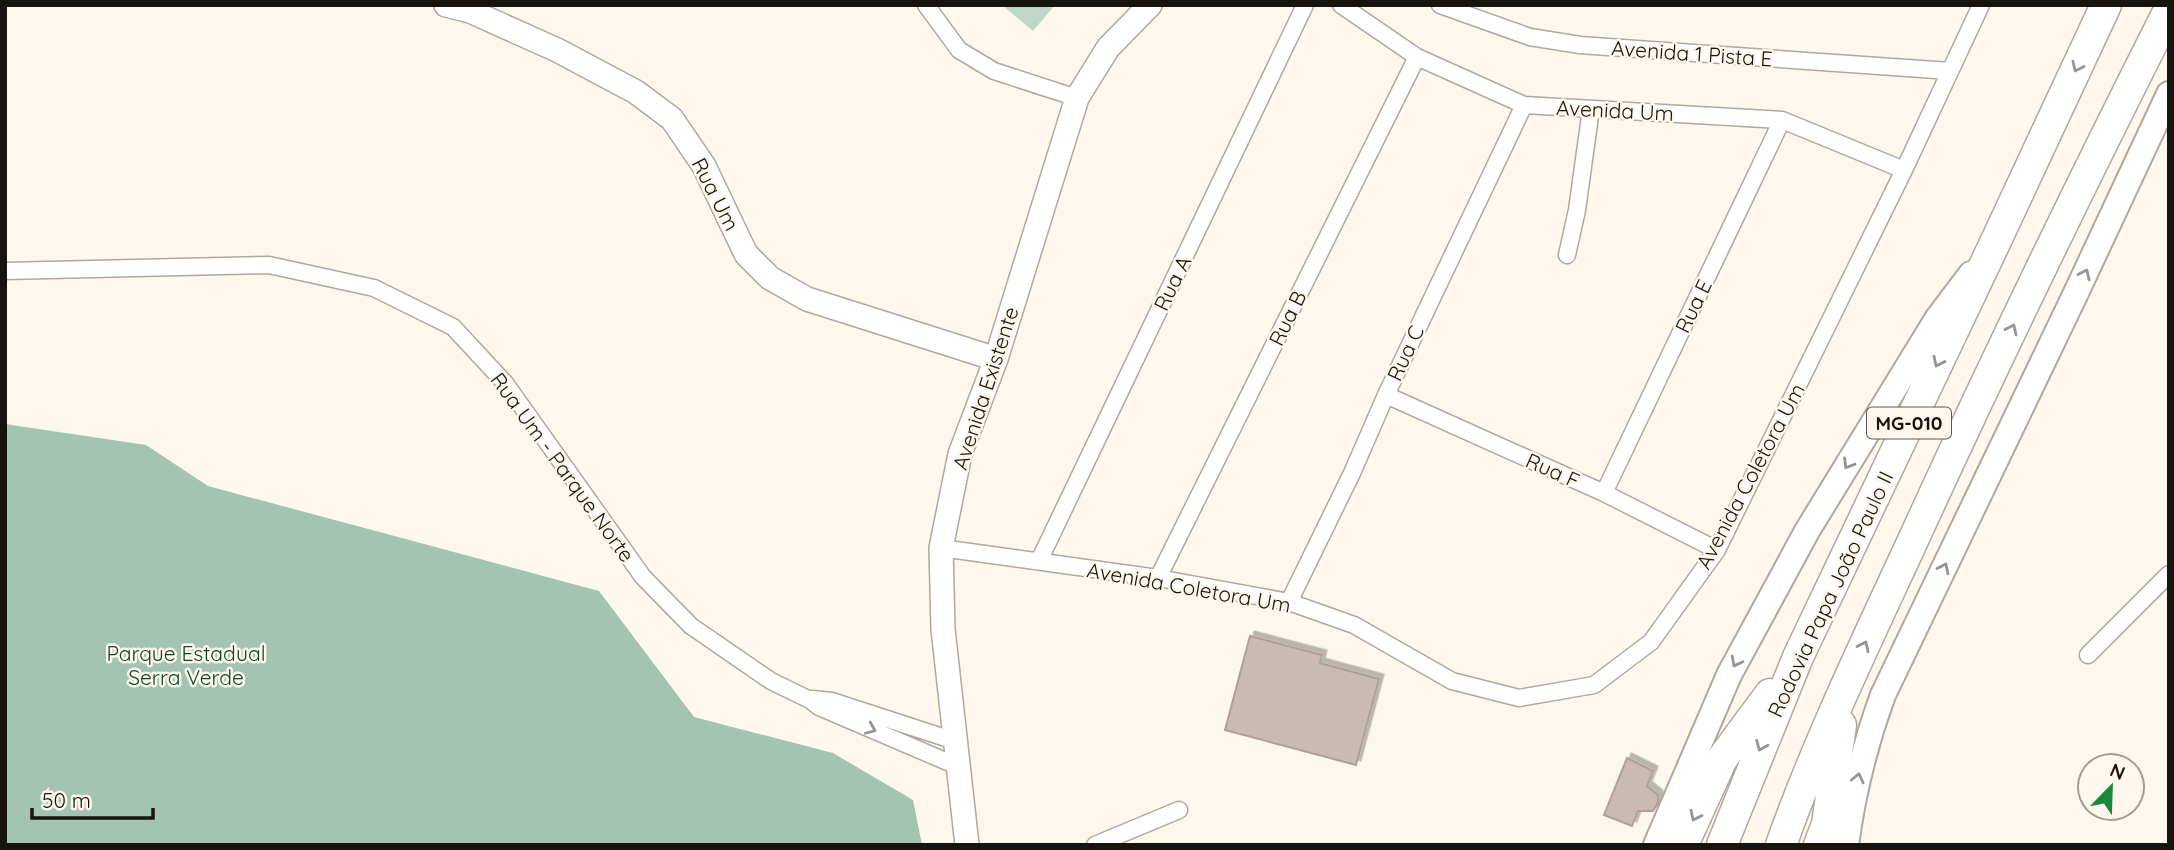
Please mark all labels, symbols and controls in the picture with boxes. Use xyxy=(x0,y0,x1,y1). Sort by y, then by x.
street label: Avenida 1 Pista E xyxy=(1611,34,1773,72)
one-way arrow xyxy=(2071,60,2085,72)
street label: Avenida Um xyxy=(1555,94,1675,126)
street label: Rua Um xyxy=(687,153,745,235)
street label: Rua A xyxy=(1148,251,1196,315)
one-way arrow xyxy=(2077,269,2091,282)
street label: Rua E xyxy=(1669,275,1717,337)
street label: Rua B xyxy=(1263,286,1311,350)
street label: Avenida Existente xyxy=(946,303,1024,473)
street label: Rua C xyxy=(1381,321,1429,385)
one-way arrow xyxy=(2004,324,2018,336)
one-way arrow xyxy=(1933,355,1947,367)
street label: Rua Um - Parque Norte xyxy=(485,367,641,567)
street label: Avenida Coletora Um xyxy=(1690,379,1810,573)
road number: MG-010 xyxy=(1867,408,1951,438)
street label: Rua F xyxy=(1522,447,1584,493)
one-way arrow xyxy=(1843,457,1856,470)
street label: Rodovia Papa João Paulo II xyxy=(1761,467,1899,721)
street label: Avenida Coletora Um xyxy=(1085,556,1293,618)
one-way arrow xyxy=(1936,563,1950,575)
park label: Parque Estadual Serra Verde xyxy=(106,640,266,690)
one-way arrow xyxy=(1856,641,1870,653)
one-way arrow xyxy=(1731,655,1744,668)
one-way arrow xyxy=(864,721,876,735)
one-way arrow xyxy=(1755,739,1769,751)
north arrow xyxy=(2076,752,2146,822)
text: N xyxy=(2107,758,2129,785)
one-way arrow xyxy=(1849,772,1864,784)
scale bar xyxy=(32,776,152,820)
text: 50 m xyxy=(42,787,91,813)
one-way arrow xyxy=(1689,809,1703,822)

